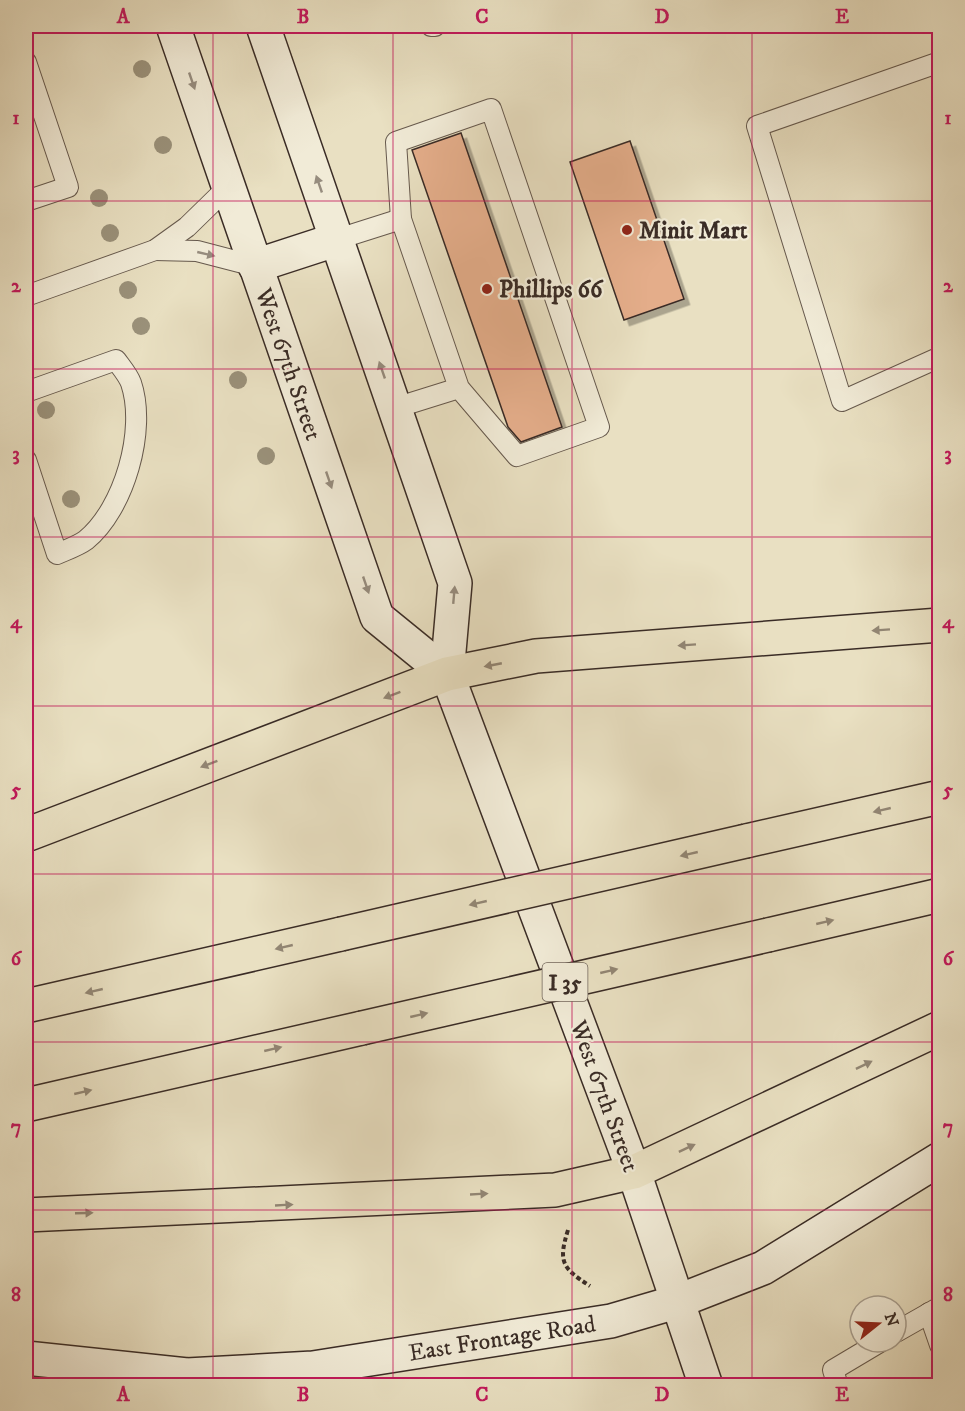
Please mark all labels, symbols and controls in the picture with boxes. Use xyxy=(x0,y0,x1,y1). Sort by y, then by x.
text: A xyxy=(116,5,131,30)
text: B xyxy=(297,5,309,30)
text: C xyxy=(475,5,489,30)
text: D xyxy=(655,5,670,30)
text: E xyxy=(835,5,849,30)
one-way arrow xyxy=(188,72,198,90)
text: 1 xyxy=(12,106,20,131)
text: 1 xyxy=(944,106,952,131)
one-way arrow xyxy=(313,175,323,193)
place label: Minit Mart xyxy=(639,216,748,246)
marker: Minit Mart xyxy=(620,223,634,237)
one-way arrow xyxy=(197,249,215,259)
text: 2 xyxy=(11,274,22,299)
text: 2 xyxy=(943,274,954,299)
place label: Phillips 66 xyxy=(499,275,604,305)
marker: Phillips 66 xyxy=(480,282,494,296)
street label: West 67th Street xyxy=(248,283,328,445)
one-way arrow xyxy=(377,361,387,379)
text: 3 xyxy=(12,442,20,467)
text: 3 xyxy=(944,442,952,467)
one-way arrow xyxy=(325,471,335,489)
one-way arrow xyxy=(362,576,372,594)
one-way arrow xyxy=(449,586,459,605)
text: 4 xyxy=(10,610,23,635)
text: 4 xyxy=(942,610,955,635)
one-way arrow xyxy=(872,625,891,634)
one-way arrow xyxy=(677,640,696,649)
one-way arrow xyxy=(483,661,502,670)
one-way arrow xyxy=(383,690,401,700)
one-way arrow xyxy=(200,759,218,769)
text: 5 xyxy=(10,778,21,803)
text: 5 xyxy=(942,778,953,803)
one-way arrow xyxy=(873,806,892,815)
one-way arrow xyxy=(680,850,698,860)
one-way arrow xyxy=(469,898,488,908)
one-way arrow xyxy=(815,916,834,926)
one-way arrow xyxy=(274,943,293,952)
text: 6 xyxy=(11,947,23,972)
text: 6 xyxy=(943,947,955,972)
road number: I 35 xyxy=(542,963,588,1001)
one-way arrow xyxy=(599,966,618,976)
one-way arrow xyxy=(85,986,103,996)
one-way arrow xyxy=(409,1010,428,1019)
street label: West 67th Street xyxy=(562,1016,645,1176)
one-way arrow xyxy=(263,1043,282,1053)
one-way arrow xyxy=(855,1060,872,1069)
one-way arrow xyxy=(73,1087,92,1097)
text: 7 xyxy=(11,1115,21,1140)
text: 7 xyxy=(943,1115,953,1140)
one-way arrow xyxy=(679,1143,696,1152)
one-way arrow xyxy=(469,1190,488,1199)
one-way arrow xyxy=(274,1200,293,1209)
one-way arrow xyxy=(74,1208,93,1218)
text: 8 xyxy=(11,1283,21,1308)
text: 8 xyxy=(943,1283,953,1308)
north arrow xyxy=(848,1294,908,1354)
street label: East Frontage Road xyxy=(407,1309,598,1369)
text: N xyxy=(880,1310,903,1329)
text: A xyxy=(116,1383,131,1408)
text: B xyxy=(297,1383,309,1408)
text: C xyxy=(475,1383,489,1408)
text: D xyxy=(655,1383,670,1408)
text: E xyxy=(835,1383,849,1408)

